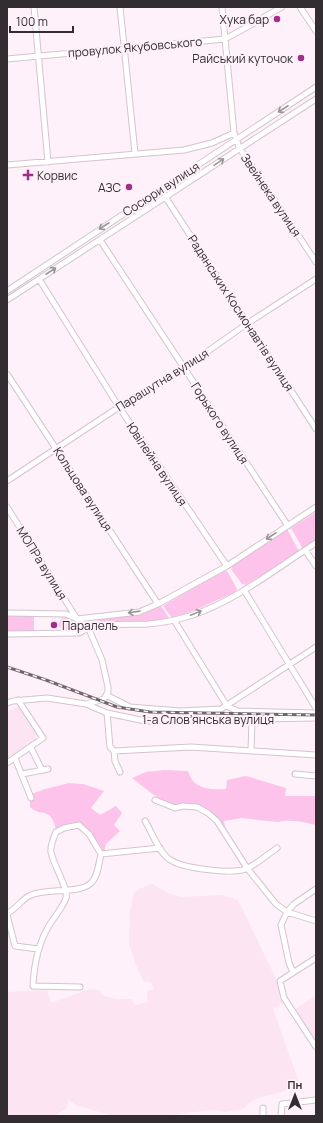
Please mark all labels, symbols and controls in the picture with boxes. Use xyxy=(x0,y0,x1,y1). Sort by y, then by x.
scale bar xyxy=(10,8,73,34)
place label: Хука бар xyxy=(220,11,269,28)
text: 100 m xyxy=(16,13,48,30)
marker: Хука бар xyxy=(272,14,282,24)
street label: провулок Якубовського xyxy=(67,33,203,61)
place label: Райський куточок xyxy=(192,50,294,67)
marker: Райський куточок xyxy=(296,53,306,63)
one-way arrow xyxy=(278,105,289,113)
street label: Звейнека вулиця xyxy=(237,150,305,240)
street label: Сосюри вулиця xyxy=(119,158,203,220)
one-way arrow xyxy=(213,158,224,166)
place label: Корвис xyxy=(37,167,78,184)
marker: Корвис xyxy=(22,169,34,181)
place label: АЗС xyxy=(98,179,121,196)
marker: АЗС xyxy=(124,182,134,192)
one-way arrow xyxy=(99,222,110,230)
street label: Радянських Космонавтів вулиця xyxy=(184,231,298,395)
one-way arrow xyxy=(45,267,57,275)
street label: Парашутна вулиця xyxy=(112,345,212,415)
street label: Горького вулиця xyxy=(187,379,253,467)
street label: Ювілейна вулиця xyxy=(123,419,191,509)
street label: Кольцова вулиця xyxy=(49,444,117,534)
street label: МОПРа вулиця xyxy=(13,523,71,603)
one-way arrow xyxy=(266,532,277,540)
one-way arrow xyxy=(128,608,141,616)
one-way arrow xyxy=(189,609,201,617)
place label: Паралель xyxy=(62,617,118,634)
marker: Паралель xyxy=(49,620,59,630)
street label: 1-а Слов’янська вулиця xyxy=(142,711,274,728)
north arrow xyxy=(275,1075,315,1115)
text: Пн xyxy=(288,1077,303,1092)

